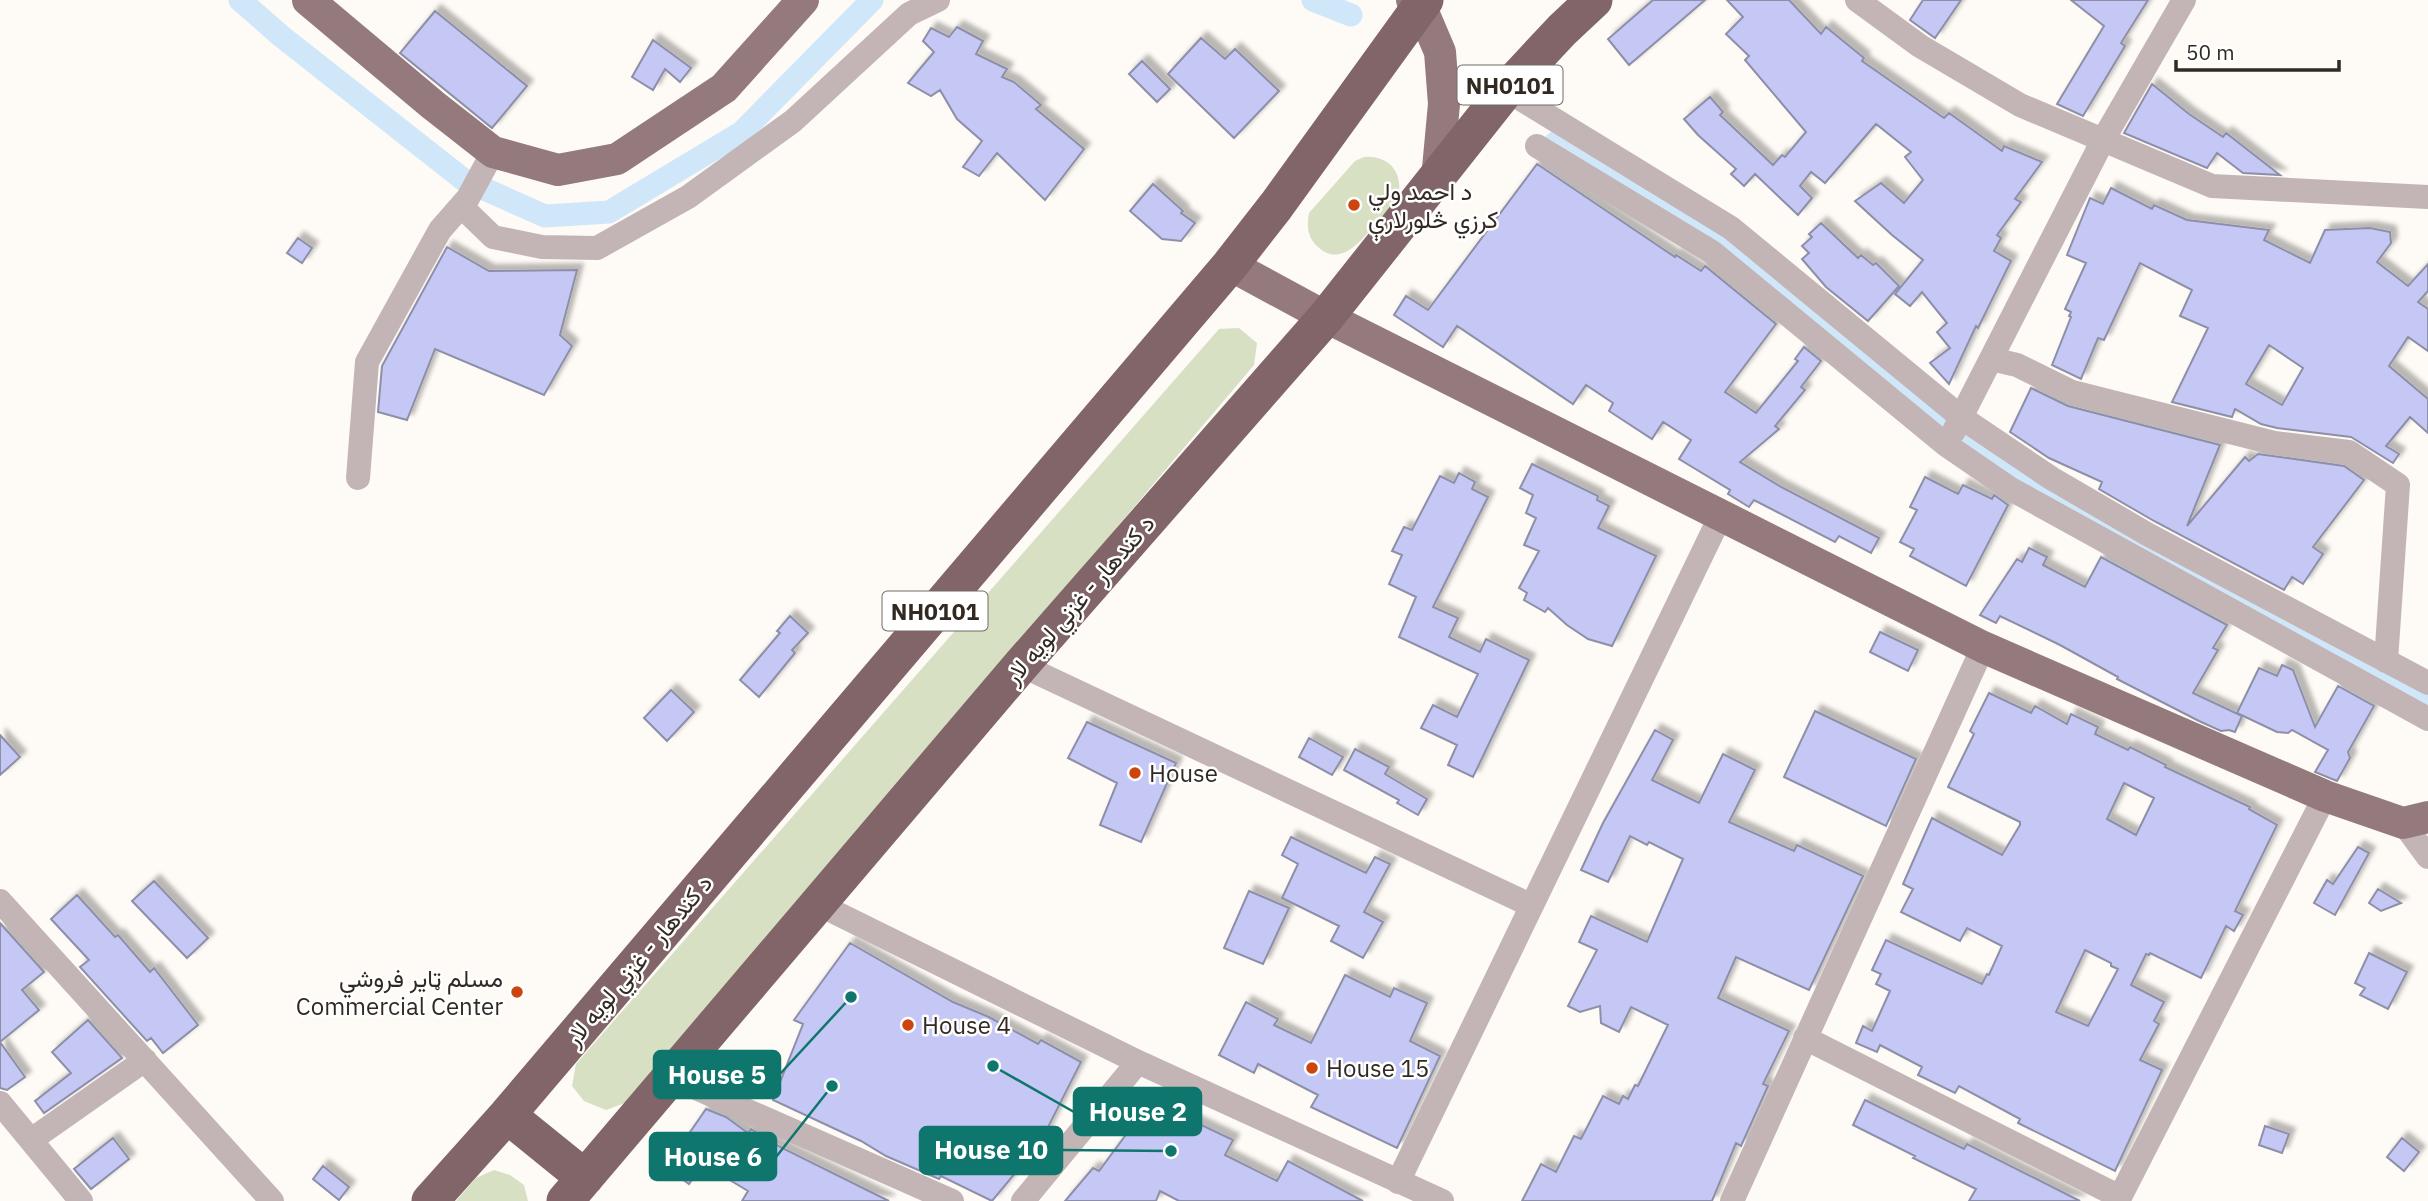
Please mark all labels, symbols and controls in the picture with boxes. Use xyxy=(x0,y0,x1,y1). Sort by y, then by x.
scale bar xyxy=(2176,28,2339,72)
text: 50 m xyxy=(2186,38,2235,66)
road number: NH0101 xyxy=(1458,66,1562,104)
place label: د احمد ولي کرزي څلورلارې xyxy=(1368,175,1498,242)
marker: د احمد ولي کرزي څلورلارې xyxy=(1346,197,1362,213)
street label: د کندهار - غزني لويه لار xyxy=(996,508,1164,694)
road number: NH0101 xyxy=(883,592,988,631)
place label: House xyxy=(1149,757,1218,789)
marker: House xyxy=(1127,765,1143,781)
street label: د کندهار - غزني لويه لار xyxy=(556,868,722,1056)
place label: مسلم ټایر فروشي Commercial Center xyxy=(296,962,503,1022)
marker: مسلم ټایر فروشي Commercial Center xyxy=(509,984,525,1000)
place label: House 4 xyxy=(922,1009,1011,1041)
marker: House 4 xyxy=(900,1017,916,1033)
callout: House 5 xyxy=(654,1051,780,1098)
place label: House 15 xyxy=(1326,1052,1429,1084)
text: House 5 xyxy=(668,1057,766,1091)
marker: House 15 xyxy=(1304,1060,1320,1076)
callout: House 2 xyxy=(1074,1088,1201,1135)
text: House 2 xyxy=(1089,1094,1187,1128)
callout: House 10 xyxy=(920,1127,1062,1174)
text: House 10 xyxy=(934,1132,1048,1166)
callout: House 6 xyxy=(650,1133,776,1180)
text: House 6 xyxy=(664,1139,762,1173)

